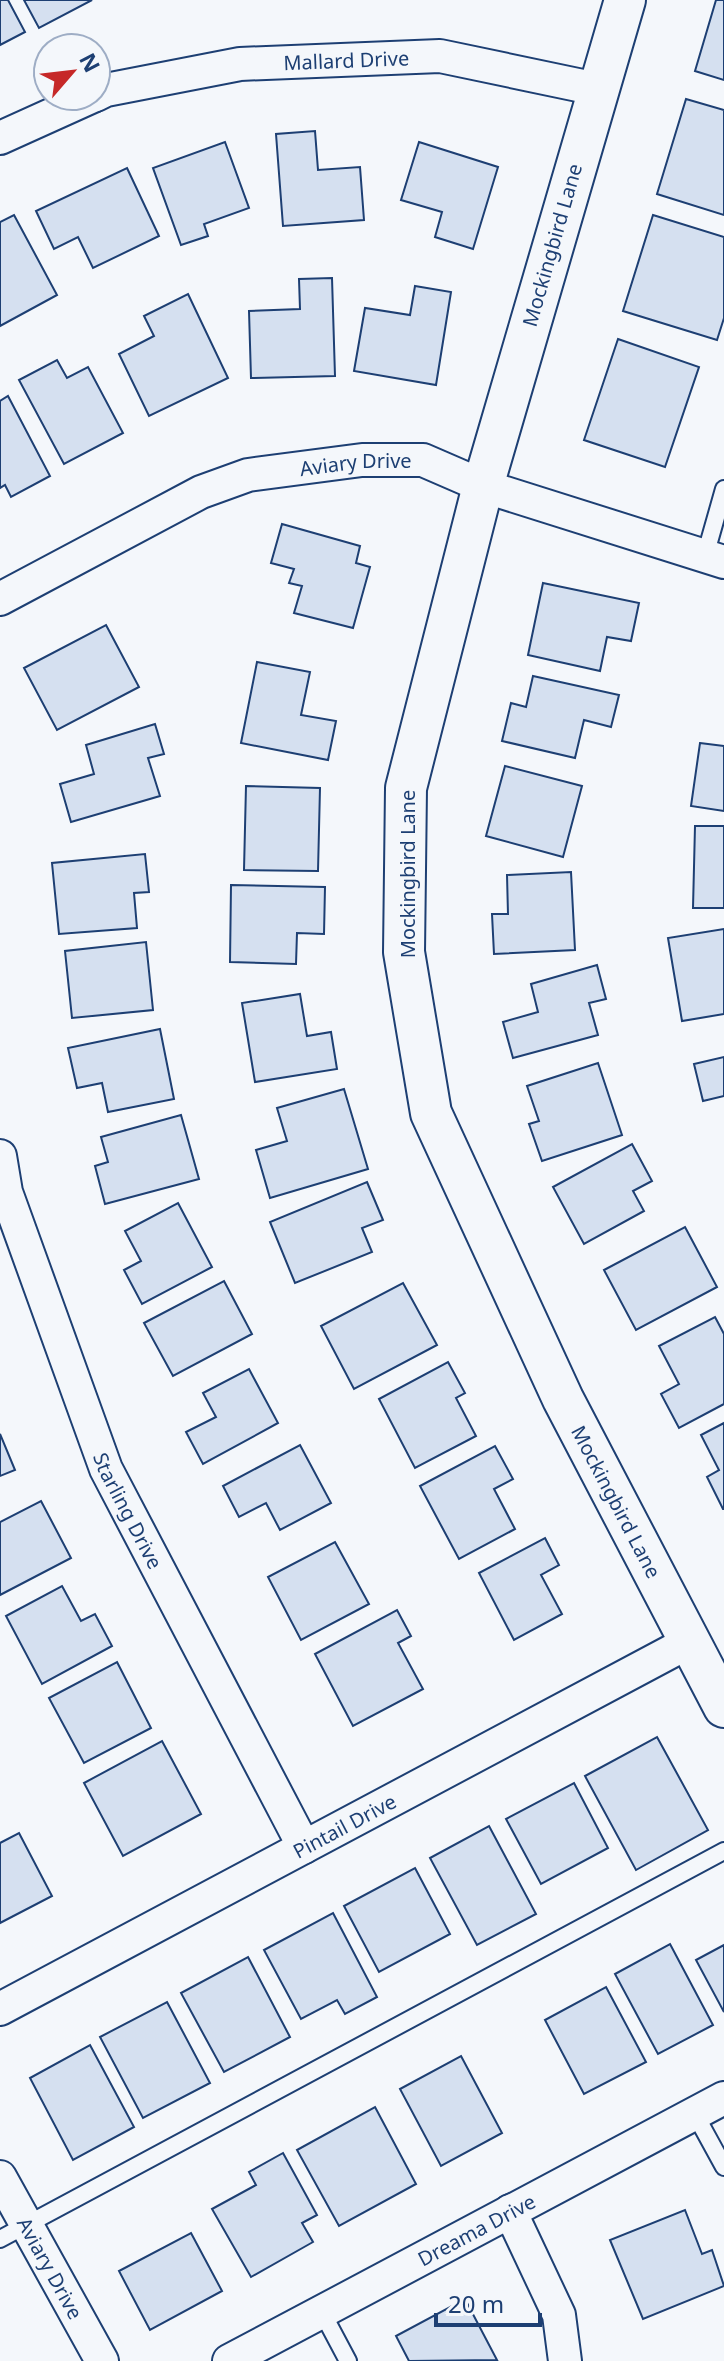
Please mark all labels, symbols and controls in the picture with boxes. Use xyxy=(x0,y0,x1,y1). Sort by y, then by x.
north arrow xyxy=(32,32,112,112)
street label: Mallard Drive xyxy=(283,44,410,76)
text: N xyxy=(73,47,108,77)
street label: Mockingbird Lane xyxy=(516,160,588,330)
street label: Aviary Drive xyxy=(298,447,412,482)
street label: Mockingbird Lane xyxy=(394,790,421,958)
street label: Mockingbird Lane xyxy=(566,1421,668,1583)
street label: Starling Drive xyxy=(88,1449,169,1573)
street label: Pintail Drive xyxy=(288,1787,401,1864)
street label: Dreama Drive xyxy=(413,2187,540,2272)
street label: Aviary Drive xyxy=(11,2212,90,2324)
scale bar xyxy=(436,2277,540,2327)
text: 20 m xyxy=(448,2287,504,2320)

